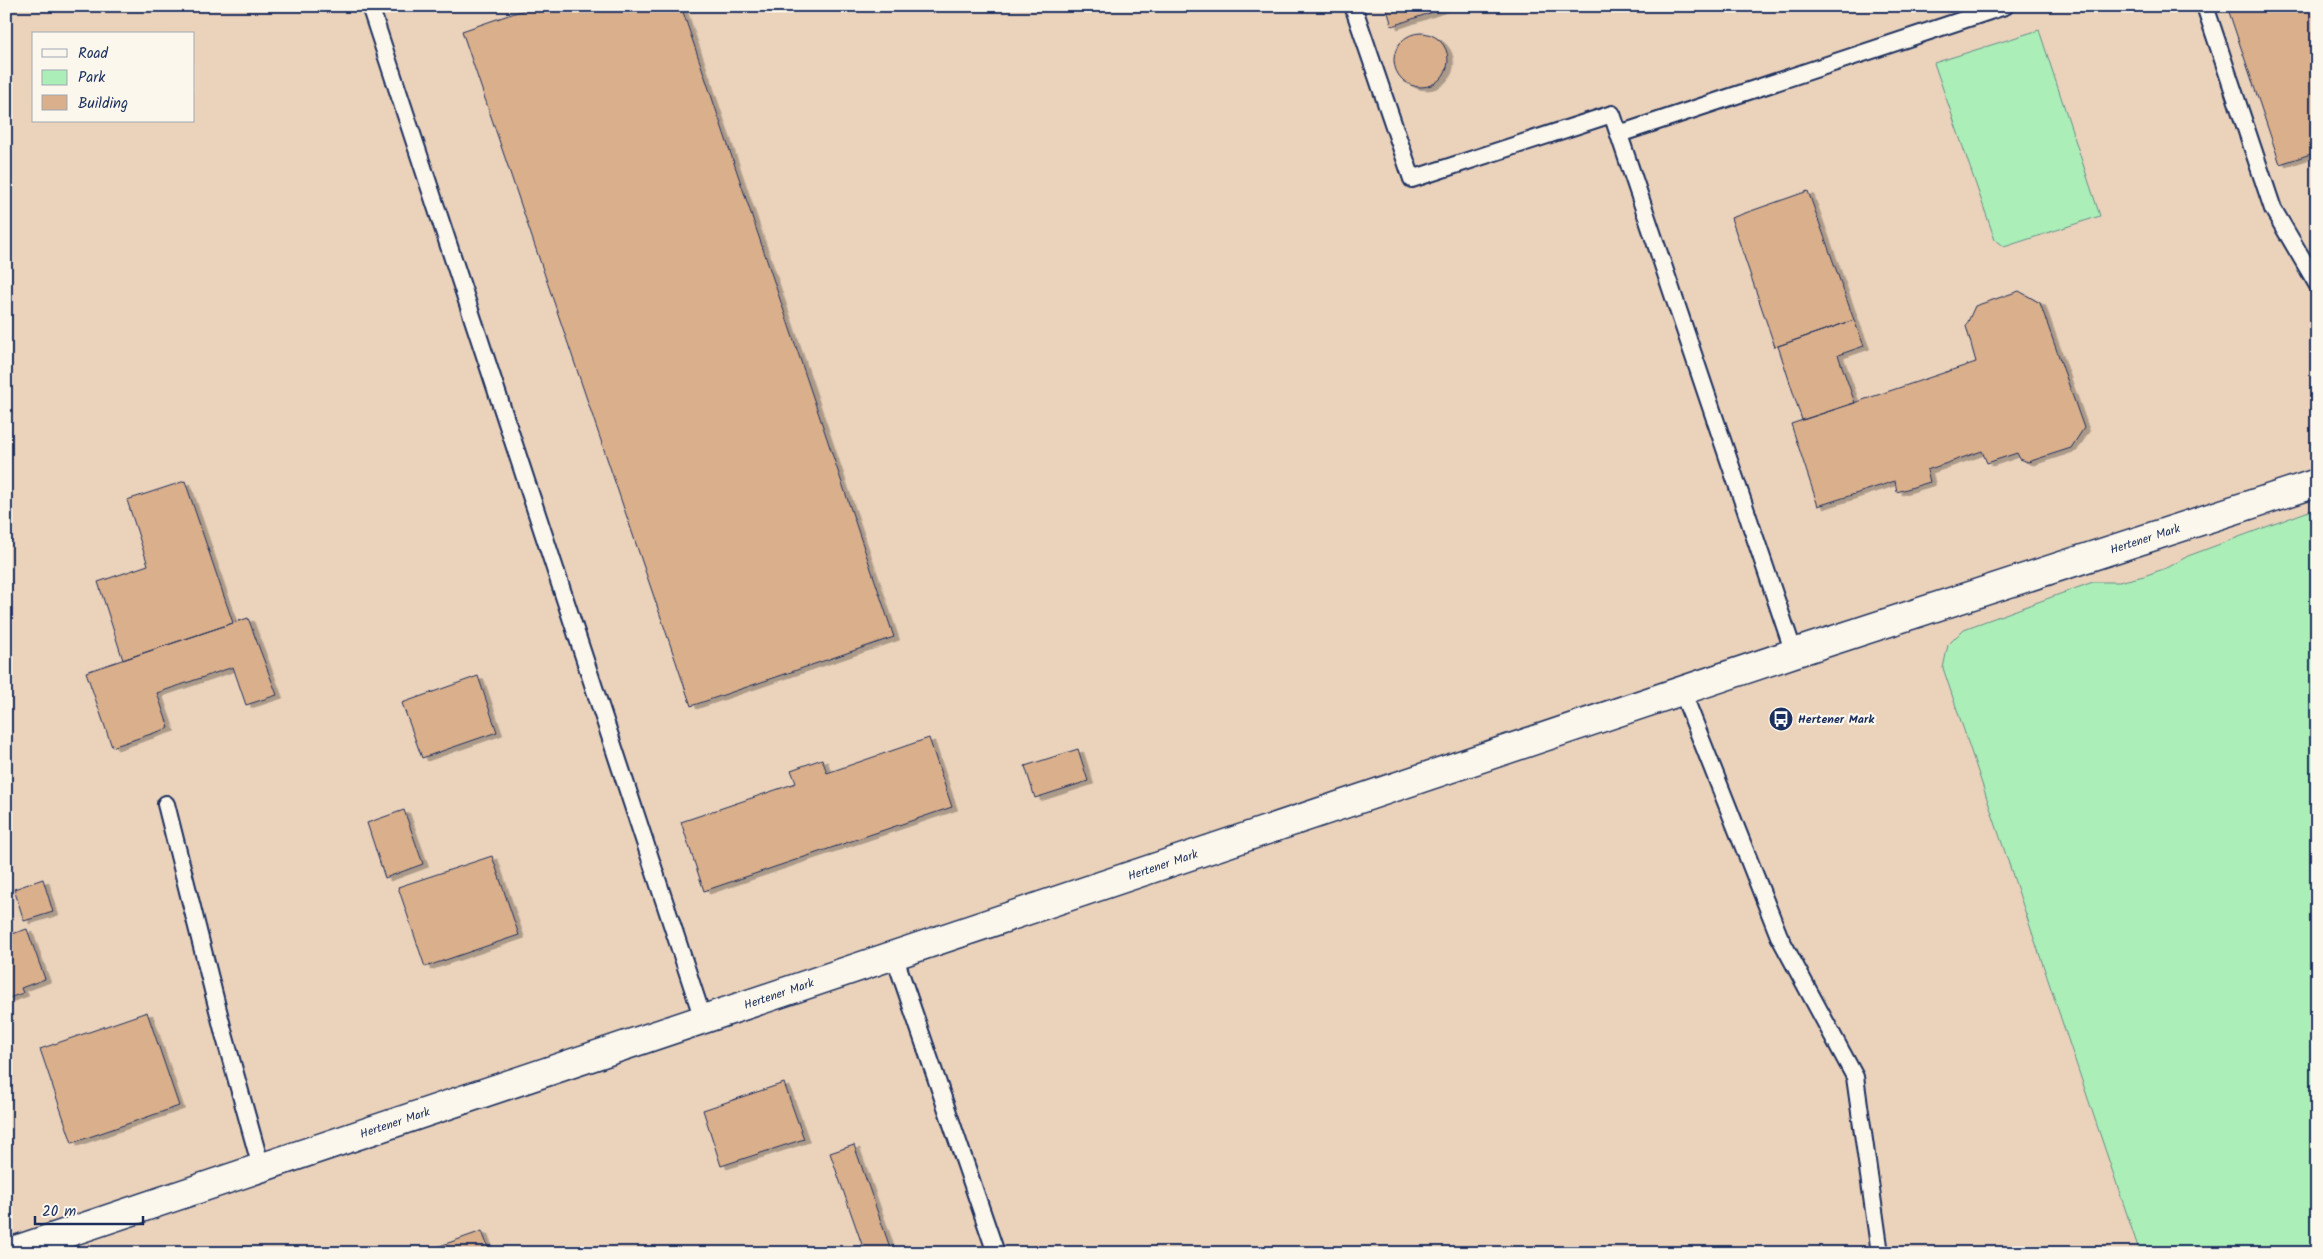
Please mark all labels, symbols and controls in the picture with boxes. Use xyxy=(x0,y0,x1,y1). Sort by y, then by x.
legend xyxy=(32,32,195,122)
text: Road xyxy=(78,42,109,66)
text: Park xyxy=(78,66,106,90)
text: Building xyxy=(78,92,128,116)
street label: Hertener Mark xyxy=(2107,518,2183,559)
bus stop icon: Hertener Mark xyxy=(1768,706,1794,732)
place label: Hertener Mark xyxy=(1798,710,1875,729)
street label: Hertener Mark xyxy=(1125,844,1201,886)
street label: Hertener Mark xyxy=(741,973,817,1014)
street label: Hertener Mark xyxy=(357,1102,433,1143)
scale bar xyxy=(35,1194,142,1226)
text: 20 m xyxy=(42,1200,76,1224)

